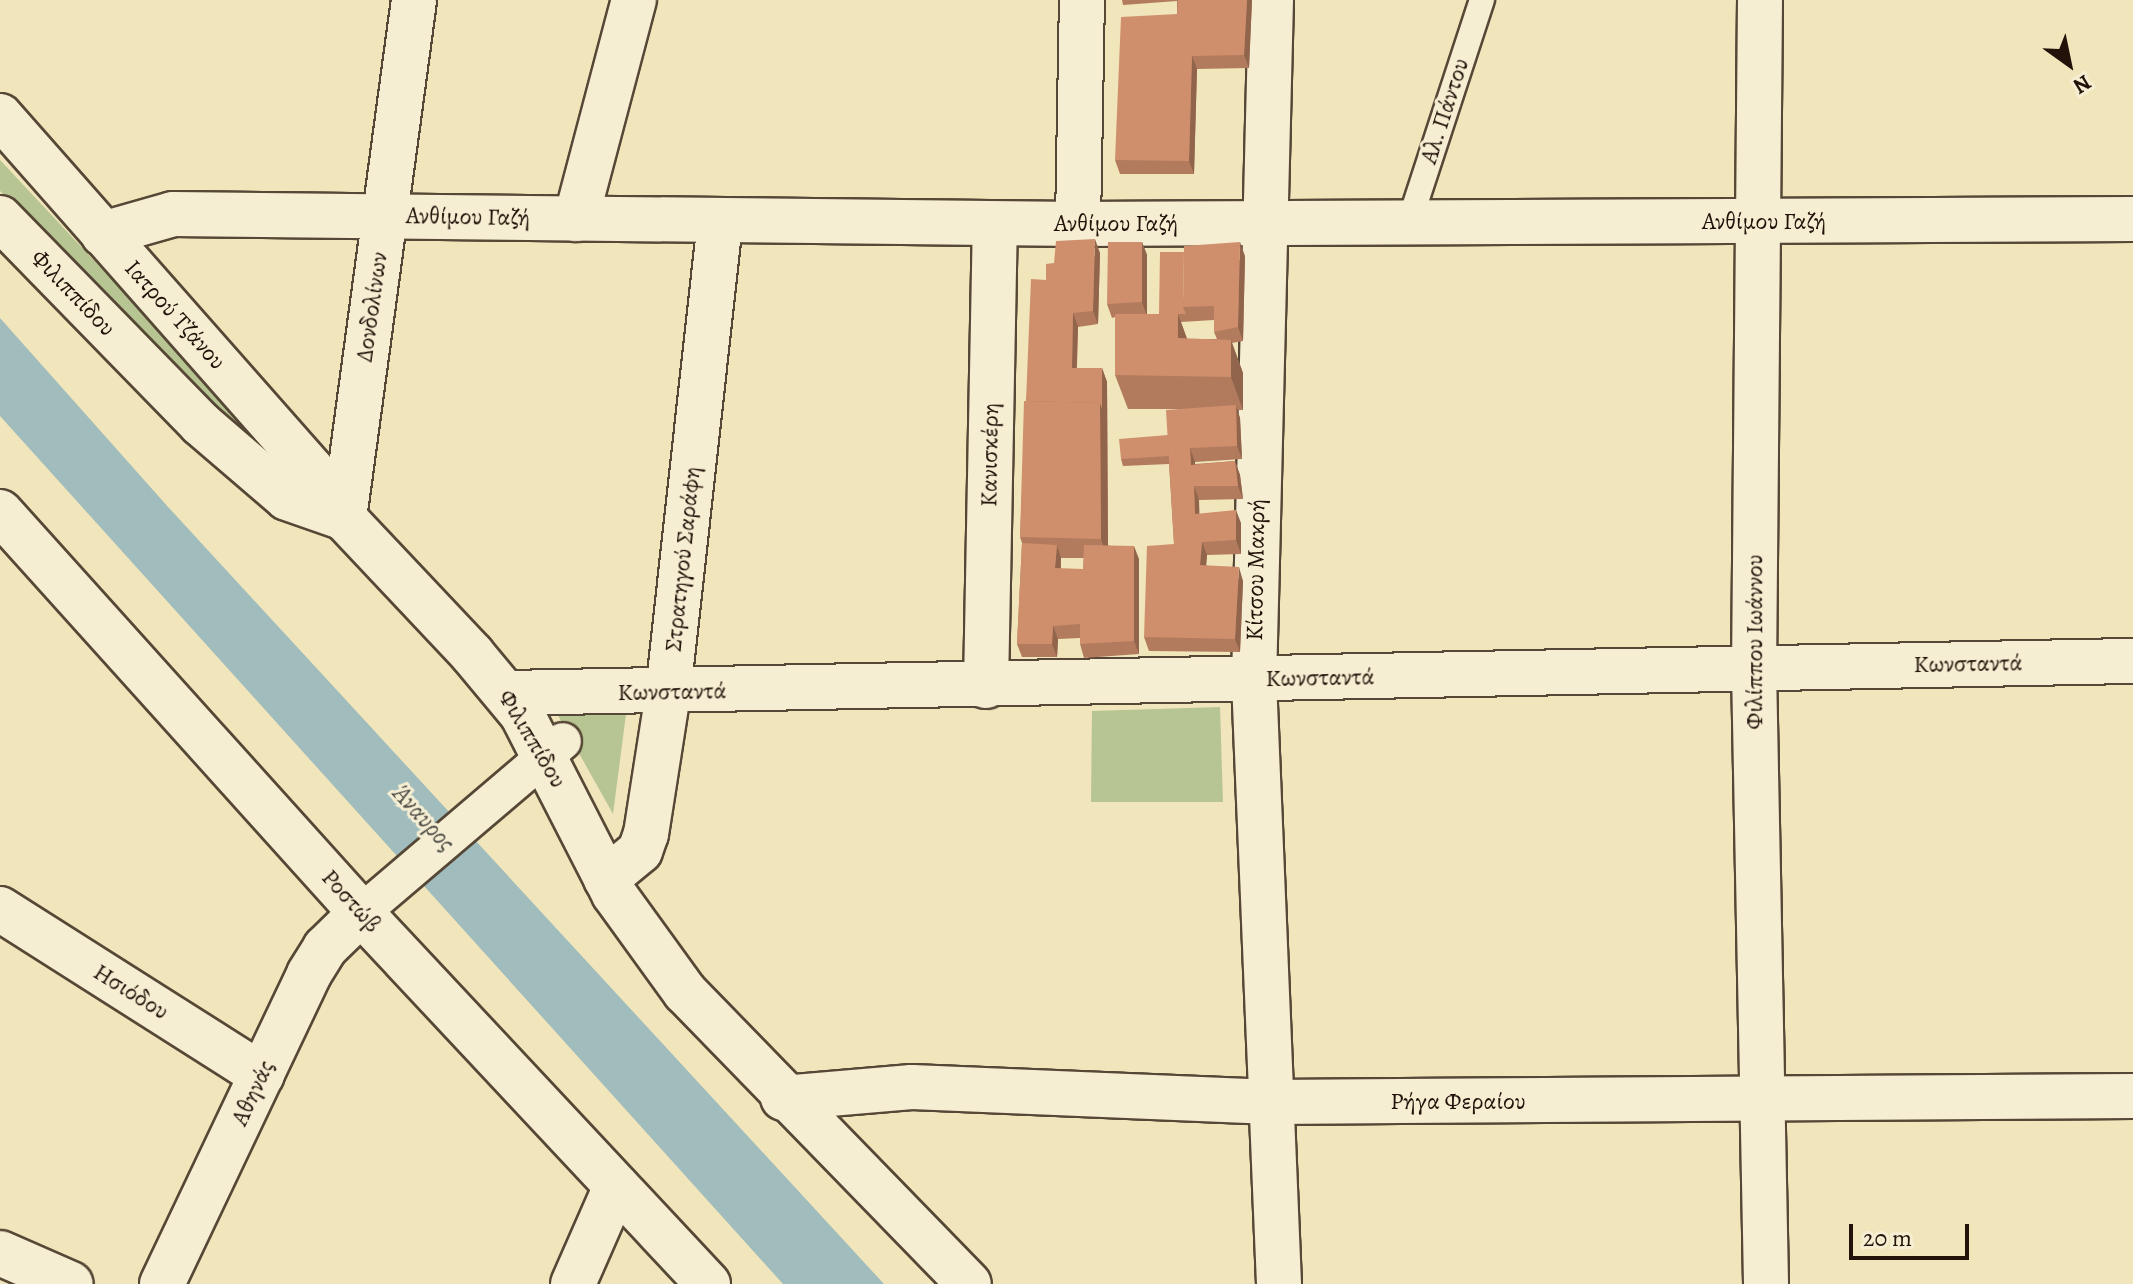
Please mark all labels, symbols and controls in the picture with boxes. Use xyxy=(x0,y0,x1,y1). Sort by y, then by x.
north arrow xyxy=(2029,24,2109,104)
street label: Αλ. Πάντου xyxy=(1414,54,1476,168)
text: N xyxy=(2067,67,2097,101)
street label: Ανθίμου Γαζή xyxy=(406,202,530,232)
street label: Ανθίμου Γαζή xyxy=(1702,208,1826,236)
street label: Ανθίμου Γαζή xyxy=(1054,210,1178,238)
street label: Φιλιππίδου xyxy=(25,244,121,342)
street label: Δονδολίνων xyxy=(350,250,394,364)
street label: Ιατρού Τζάνου xyxy=(118,254,232,376)
street label: Κανισκέρη xyxy=(975,403,1005,507)
street label: Στρατηγού Σαράφη xyxy=(659,465,707,653)
street label: Κίτσου Μακρή xyxy=(1240,499,1272,641)
street label: Φιλίππου Ιωάννου xyxy=(1741,554,1769,730)
street label: Κωνσταντά xyxy=(1913,649,2023,679)
street label: Κωνσταντά xyxy=(1265,663,1375,693)
street label: Κωνσταντά xyxy=(617,677,727,707)
street label: Φιλιππίδου xyxy=(492,685,572,793)
water label: Άναυρος xyxy=(384,776,462,858)
street label: Ροστώβ xyxy=(315,864,387,938)
street label: Ησιόδου xyxy=(88,958,174,1026)
street label: Αθηνάς xyxy=(225,1056,281,1130)
street label: Ρήγα Φεραίου xyxy=(1390,1088,1526,1116)
scale bar xyxy=(1853,1208,1973,1258)
text: 20 m xyxy=(1863,1222,1912,1254)

